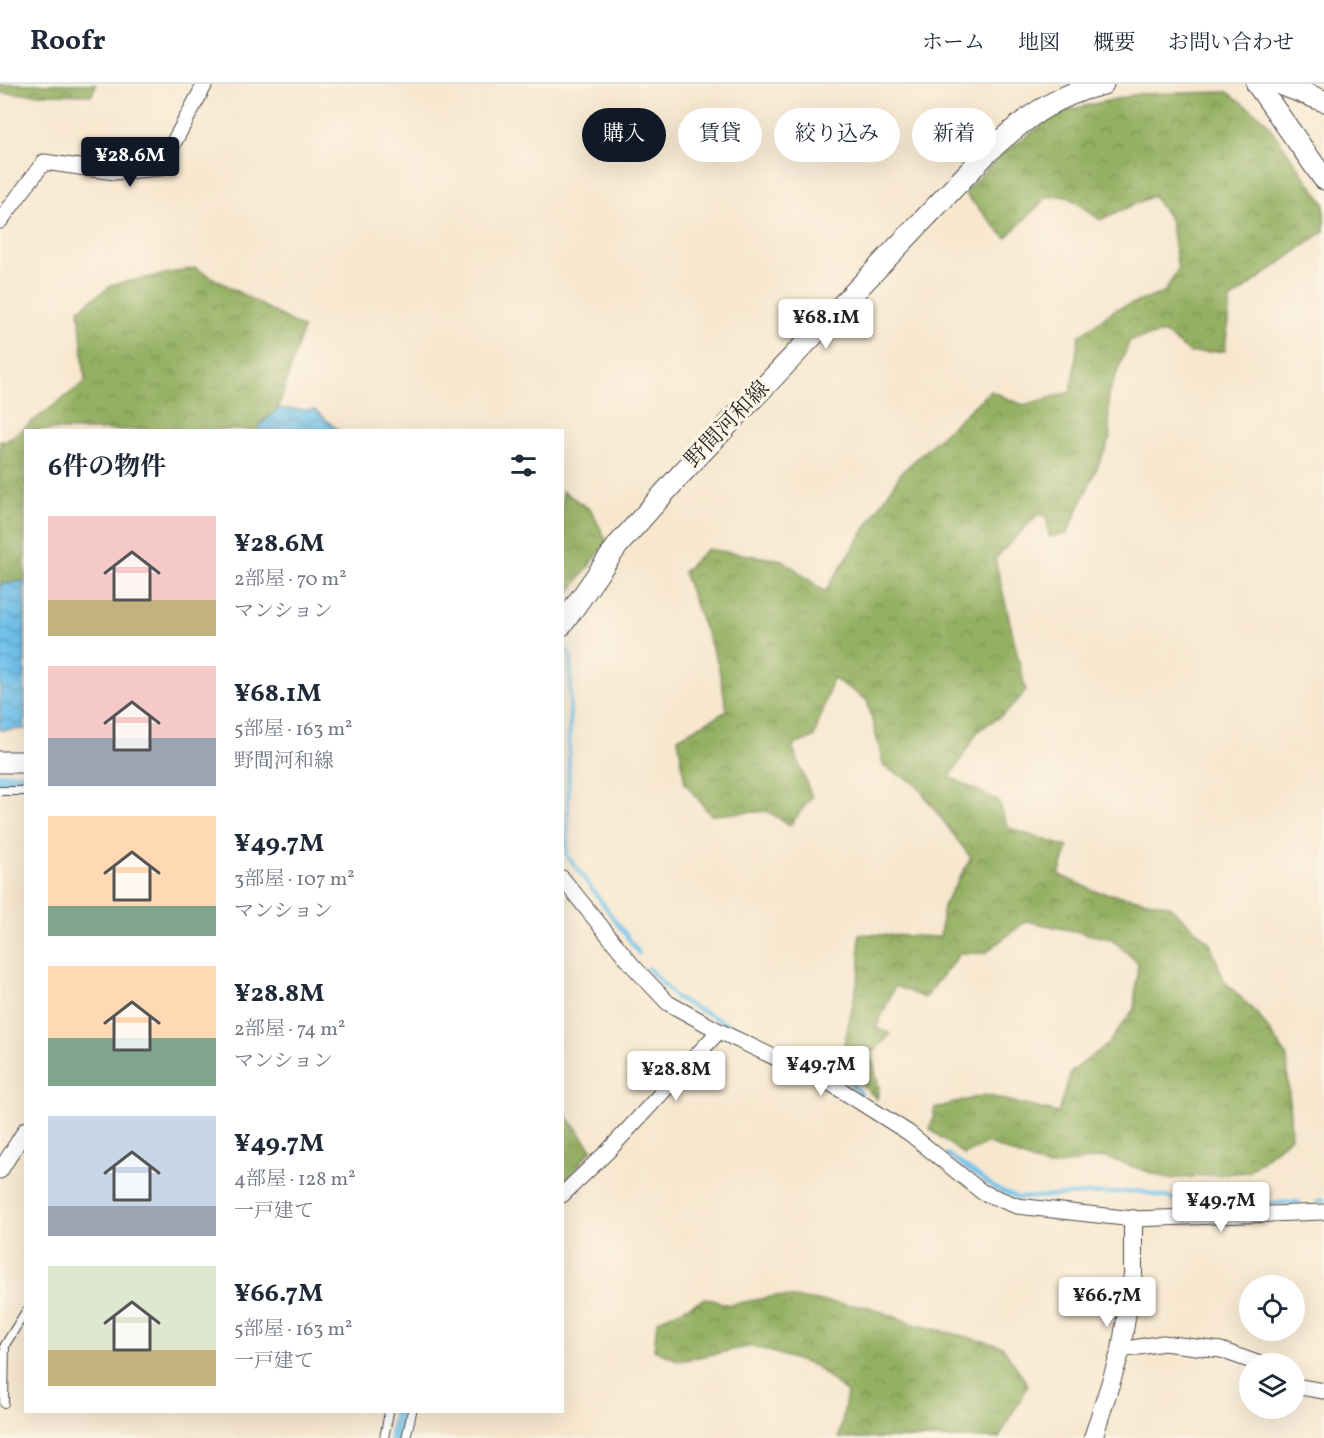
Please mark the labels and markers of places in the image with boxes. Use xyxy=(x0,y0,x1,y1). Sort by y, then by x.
pin: ¥28.6M xyxy=(81,137,179,188)
pin: ¥68.1M xyxy=(777,299,875,350)
pin: ¥49.7M xyxy=(772,1046,870,1097)
pin: ¥28.8M xyxy=(627,1051,725,1102)
pin: ¥49.7M xyxy=(1172,1182,1270,1233)
pin: ¥66.7M xyxy=(1058,1277,1156,1328)

